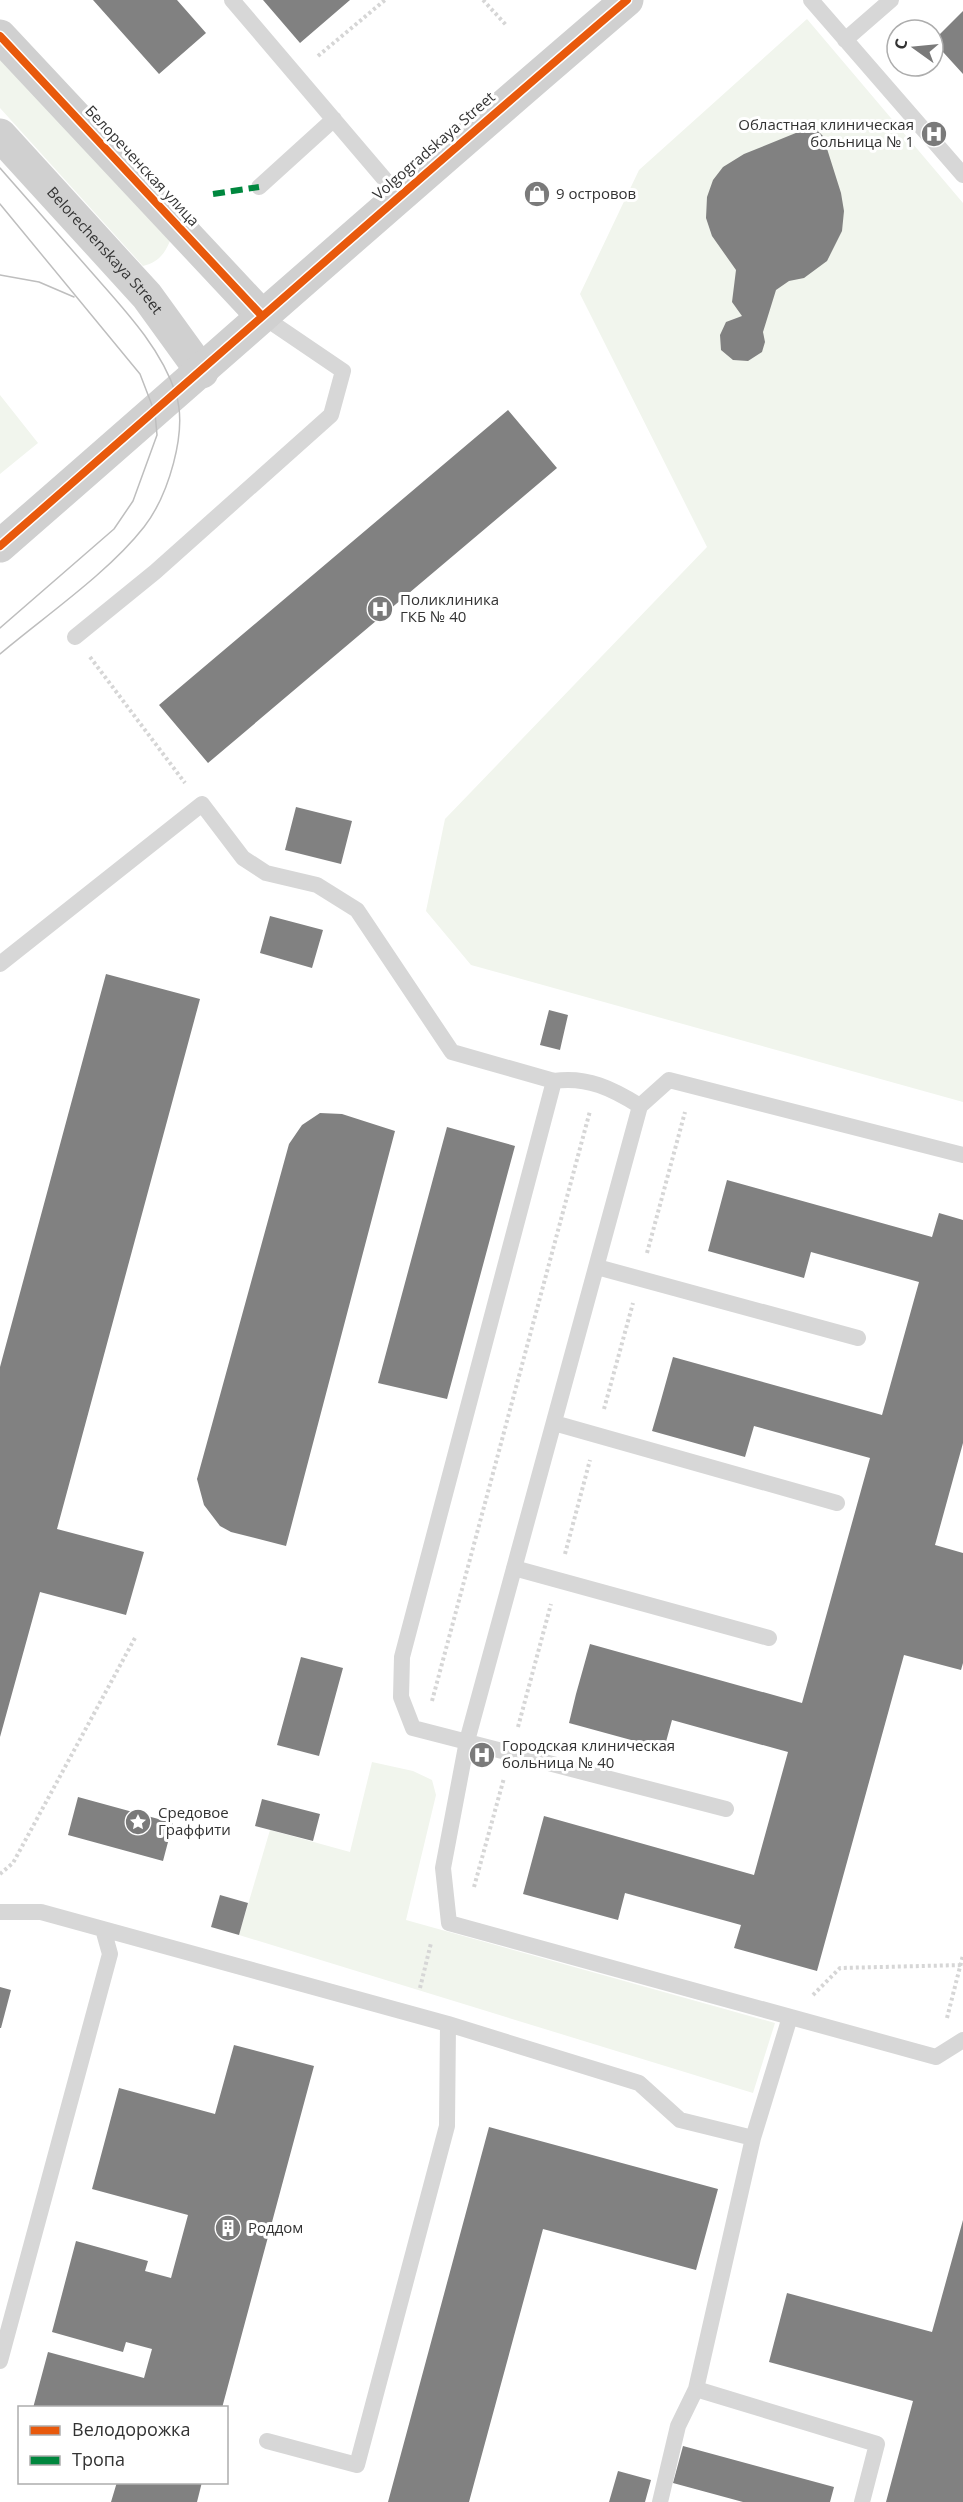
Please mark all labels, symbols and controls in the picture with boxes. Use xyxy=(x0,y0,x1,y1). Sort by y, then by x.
north arrow xyxy=(885,18,945,78)
text: С xyxy=(889,36,912,52)
street label: Volgogradskaya Street xyxy=(368,87,499,204)
street label: Белореченская улица xyxy=(81,100,204,230)
place label: Областная клиническая больница № 1 xyxy=(738,114,914,151)
hospital icon: Областная клиническая больница № 1 xyxy=(919,119,949,149)
shop icon: 9 островов xyxy=(522,179,552,209)
street label: Belorechenskaya Street xyxy=(43,182,168,318)
place label: 9 островов xyxy=(556,183,636,203)
place label: Поликлиника ГКБ № 40 xyxy=(400,589,499,626)
hospital icon: Поликлиника ГКБ № 40 xyxy=(365,594,395,624)
place label: Городская клиническая больница № 40 xyxy=(502,1735,675,1772)
hospital icon: Городская клиническая больница № 40 xyxy=(467,1740,497,1770)
place label: Средовое Граффити xyxy=(158,1802,231,1839)
place icon: Средовое Граффити xyxy=(123,1807,153,1837)
building icon: Роддом xyxy=(213,2213,243,2243)
place label: Роддом xyxy=(248,2217,303,2237)
legend xyxy=(18,2406,228,2484)
text: Велодорожка xyxy=(72,2417,190,2441)
text: Тропа xyxy=(72,2447,125,2471)

